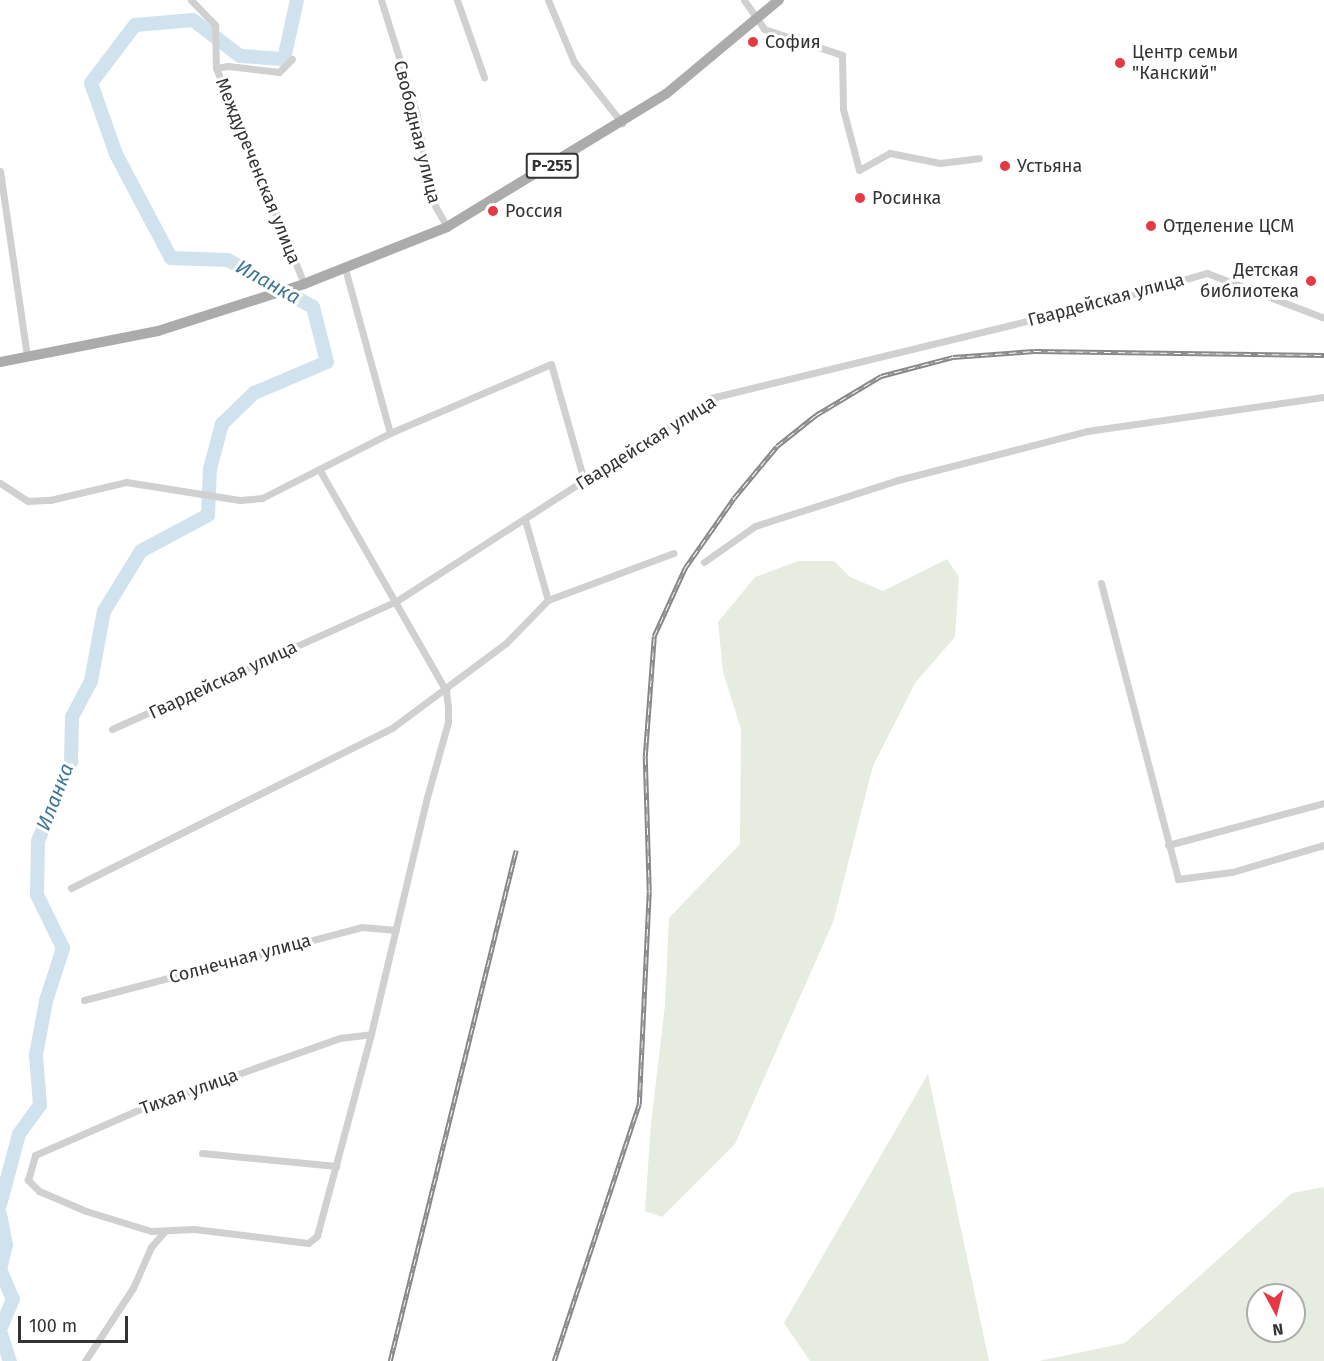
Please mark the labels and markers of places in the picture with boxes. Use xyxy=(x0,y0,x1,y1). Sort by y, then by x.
place label: София xyxy=(765,31,821,53)
marker: София xyxy=(746,35,760,49)
place label: Центр семьи "Канский" xyxy=(1132,42,1238,84)
marker: Центр семьи "Канский" xyxy=(1113,56,1127,70)
place label: Устьяна xyxy=(1017,155,1082,177)
marker: Устьяна xyxy=(998,159,1012,173)
place label: Росинка xyxy=(872,187,941,209)
marker: Росинка xyxy=(853,191,867,205)
place label: Россия xyxy=(505,200,563,222)
marker: Россия xyxy=(486,204,500,218)
place label: Отделение ЦСМ xyxy=(1163,215,1294,237)
marker: Отделение ЦСМ xyxy=(1144,219,1158,233)
place label: Детская библиотека xyxy=(1200,260,1299,302)
marker: Детская библиотека xyxy=(1304,274,1318,288)

